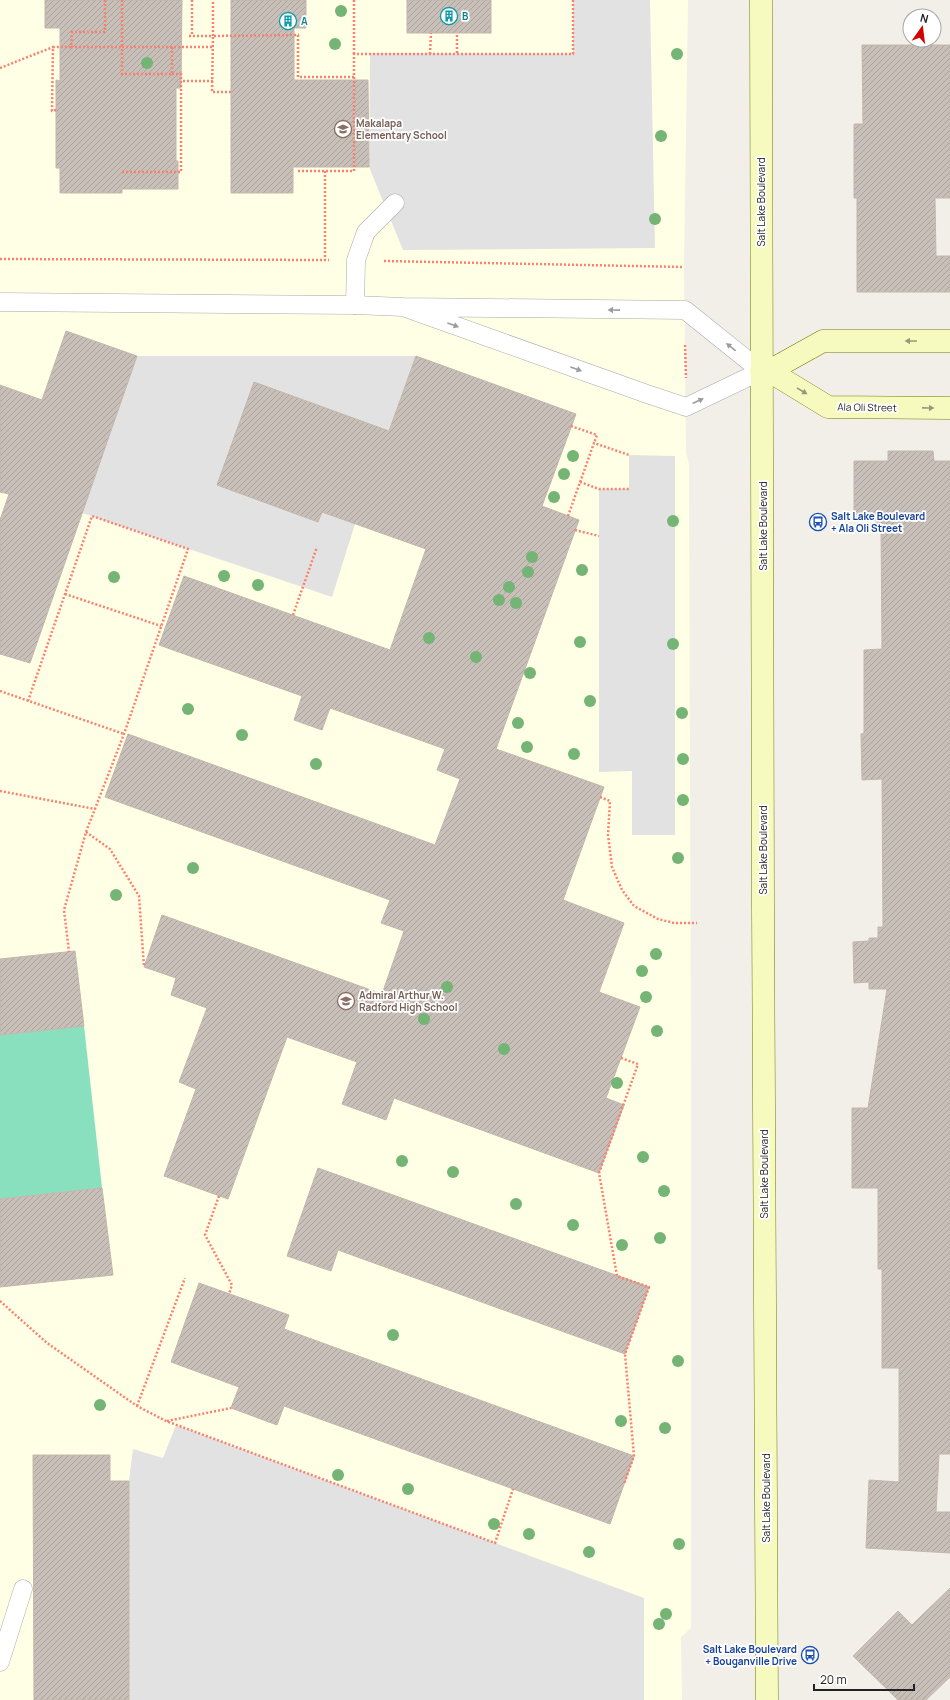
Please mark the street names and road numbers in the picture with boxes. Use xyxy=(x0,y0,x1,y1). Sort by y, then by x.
street label: Salt Lake Boulevard xyxy=(754,157,768,247)
street label: Ala Oli Street xyxy=(837,399,897,415)
street label: Salt Lake Boulevard xyxy=(756,481,770,571)
street label: Salt Lake Boulevard xyxy=(756,805,770,895)
street label: Salt Lake Boulevard xyxy=(757,1129,771,1219)
street label: Salt Lake Boulevard xyxy=(759,1453,773,1543)

